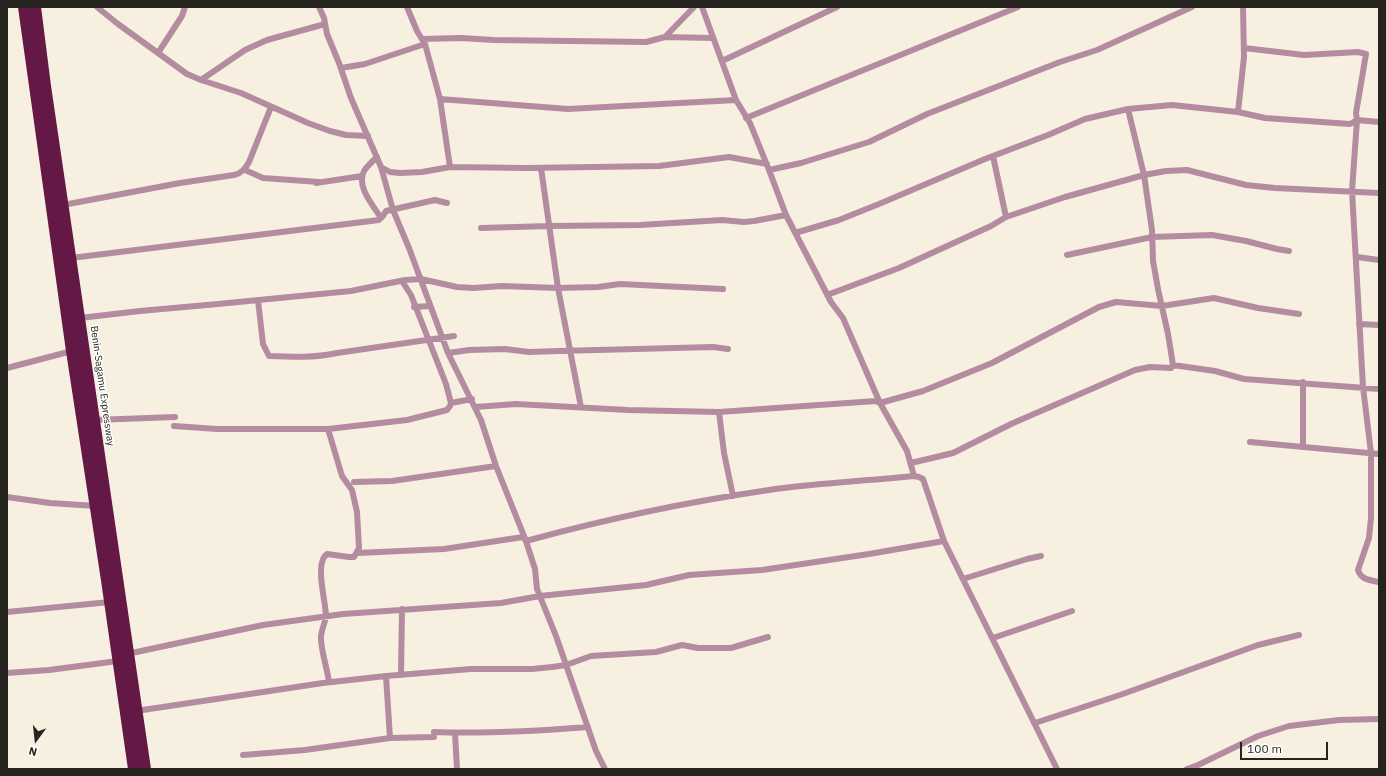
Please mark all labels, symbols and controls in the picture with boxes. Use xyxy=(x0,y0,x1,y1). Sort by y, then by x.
street label: Benin-Sagamu Expressway xyxy=(88,325,116,447)
north arrow xyxy=(16,720,56,760)
scale bar xyxy=(1242,734,1330,760)
text: 100 m xyxy=(1247,741,1282,756)
text: N xyxy=(27,744,39,759)

